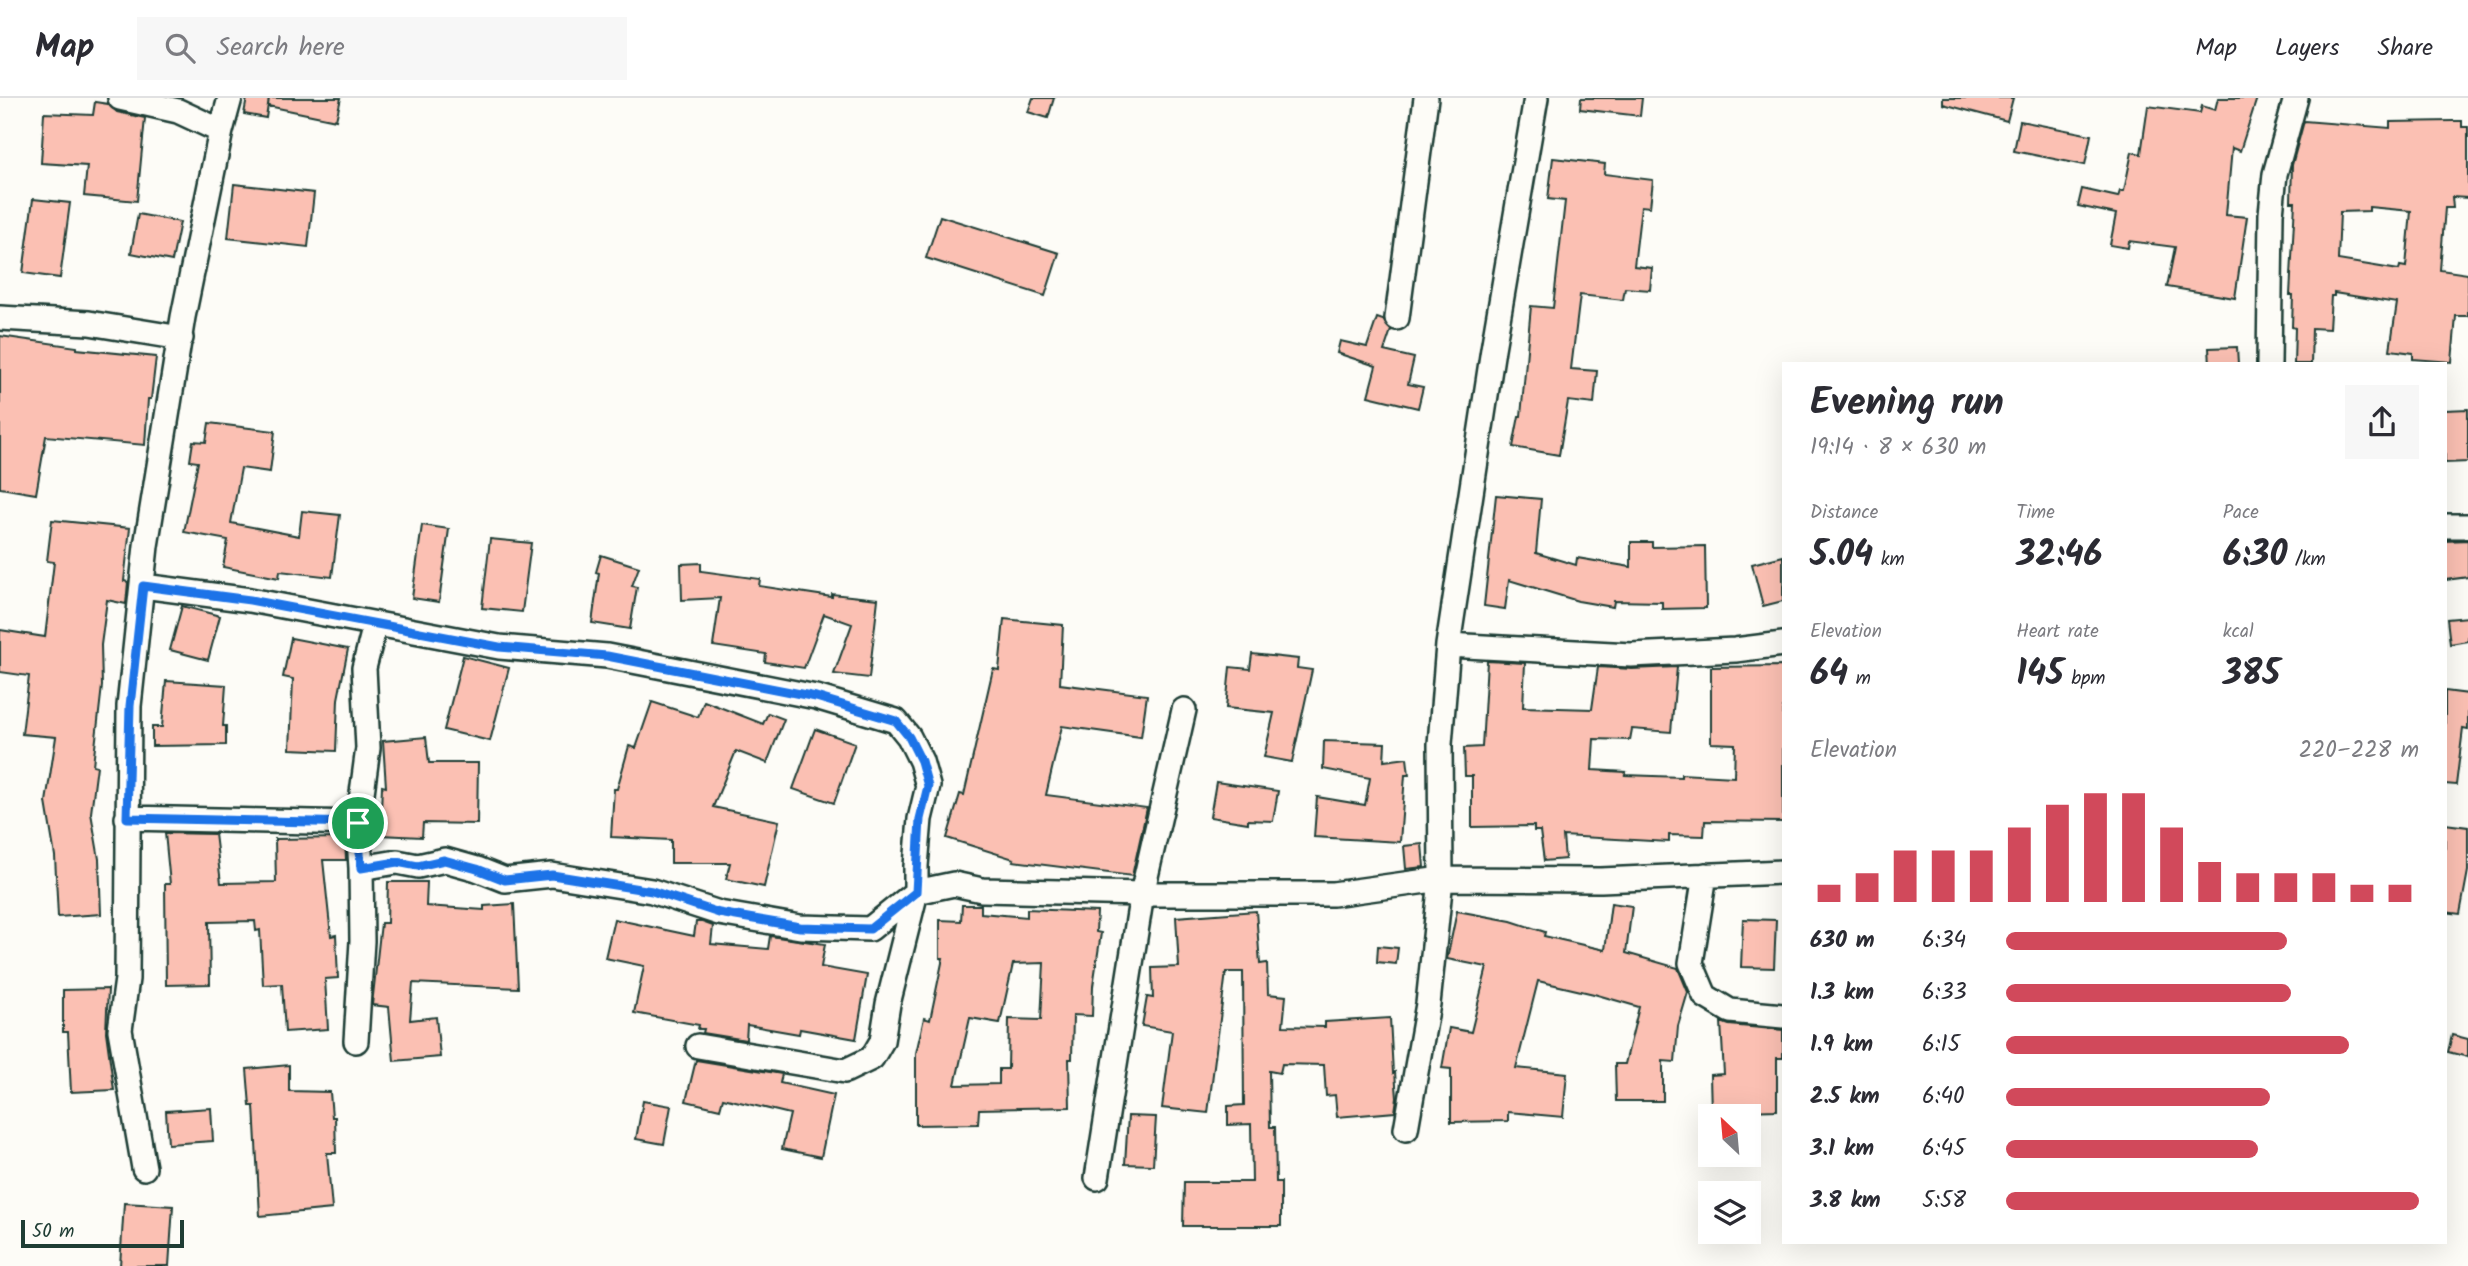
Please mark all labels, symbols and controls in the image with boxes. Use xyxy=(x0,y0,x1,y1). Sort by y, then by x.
search box xyxy=(137,17,627,80)
text: Map xyxy=(35,22,95,75)
text: Search here xyxy=(217,27,345,69)
icon: search xyxy=(161,29,199,67)
text: Map xyxy=(2195,29,2237,68)
text: Layers xyxy=(2275,29,2339,68)
text: Share xyxy=(2377,29,2433,68)
text: Evening run xyxy=(1810,374,2004,434)
button: share xyxy=(2345,385,2419,459)
text: 19:14 · 8 × 630 m xyxy=(1810,430,1986,466)
text: Distance xyxy=(1810,498,1878,528)
text: Time xyxy=(2016,498,2055,528)
text: Pace xyxy=(2223,498,2259,528)
text: 5.04 xyxy=(1810,528,1873,584)
text: 32:46 xyxy=(2016,528,2103,584)
text: 6:30 xyxy=(2223,528,2287,584)
text: km xyxy=(1873,545,1905,575)
text: /km xyxy=(2287,545,2326,575)
text: Elevation xyxy=(1810,617,1882,647)
text: Heart rate xyxy=(2016,617,2099,647)
text: kcal xyxy=(2223,617,2254,647)
text: 64 xyxy=(1810,647,1848,703)
text: 145 xyxy=(2016,647,2064,703)
text: 385 xyxy=(2223,647,2280,703)
text: m xyxy=(1848,664,1871,694)
text: bpm xyxy=(2064,664,2106,694)
text: Elevation xyxy=(1810,733,1897,769)
text: 220–228 m xyxy=(2299,733,2419,769)
pin xyxy=(328,793,388,853)
icon: arrive xyxy=(339,804,377,842)
text: 630 m xyxy=(1810,923,1875,959)
text: 6:34 xyxy=(1922,923,1966,959)
text: 1.3 km xyxy=(1810,975,1874,1011)
text: 6:33 xyxy=(1922,975,1967,1011)
text: 1.9 km xyxy=(1810,1027,1873,1063)
text: 6:15 xyxy=(1922,1027,1960,1063)
text: 2.5 km xyxy=(1810,1079,1880,1115)
text: 6:40 xyxy=(1922,1079,1965,1115)
north arrow xyxy=(1698,1104,1760,1167)
map controls xyxy=(1698,1104,1761,1244)
text: 3.1 km xyxy=(1810,1131,1874,1167)
text: 6:45 xyxy=(1922,1131,1965,1167)
button: layers xyxy=(1698,1181,1761,1244)
text: 3.8 km xyxy=(1810,1183,1881,1219)
text: 5:58 xyxy=(1922,1183,1966,1219)
scale bar xyxy=(21,1217,184,1249)
text: 50 m xyxy=(32,1217,74,1247)

